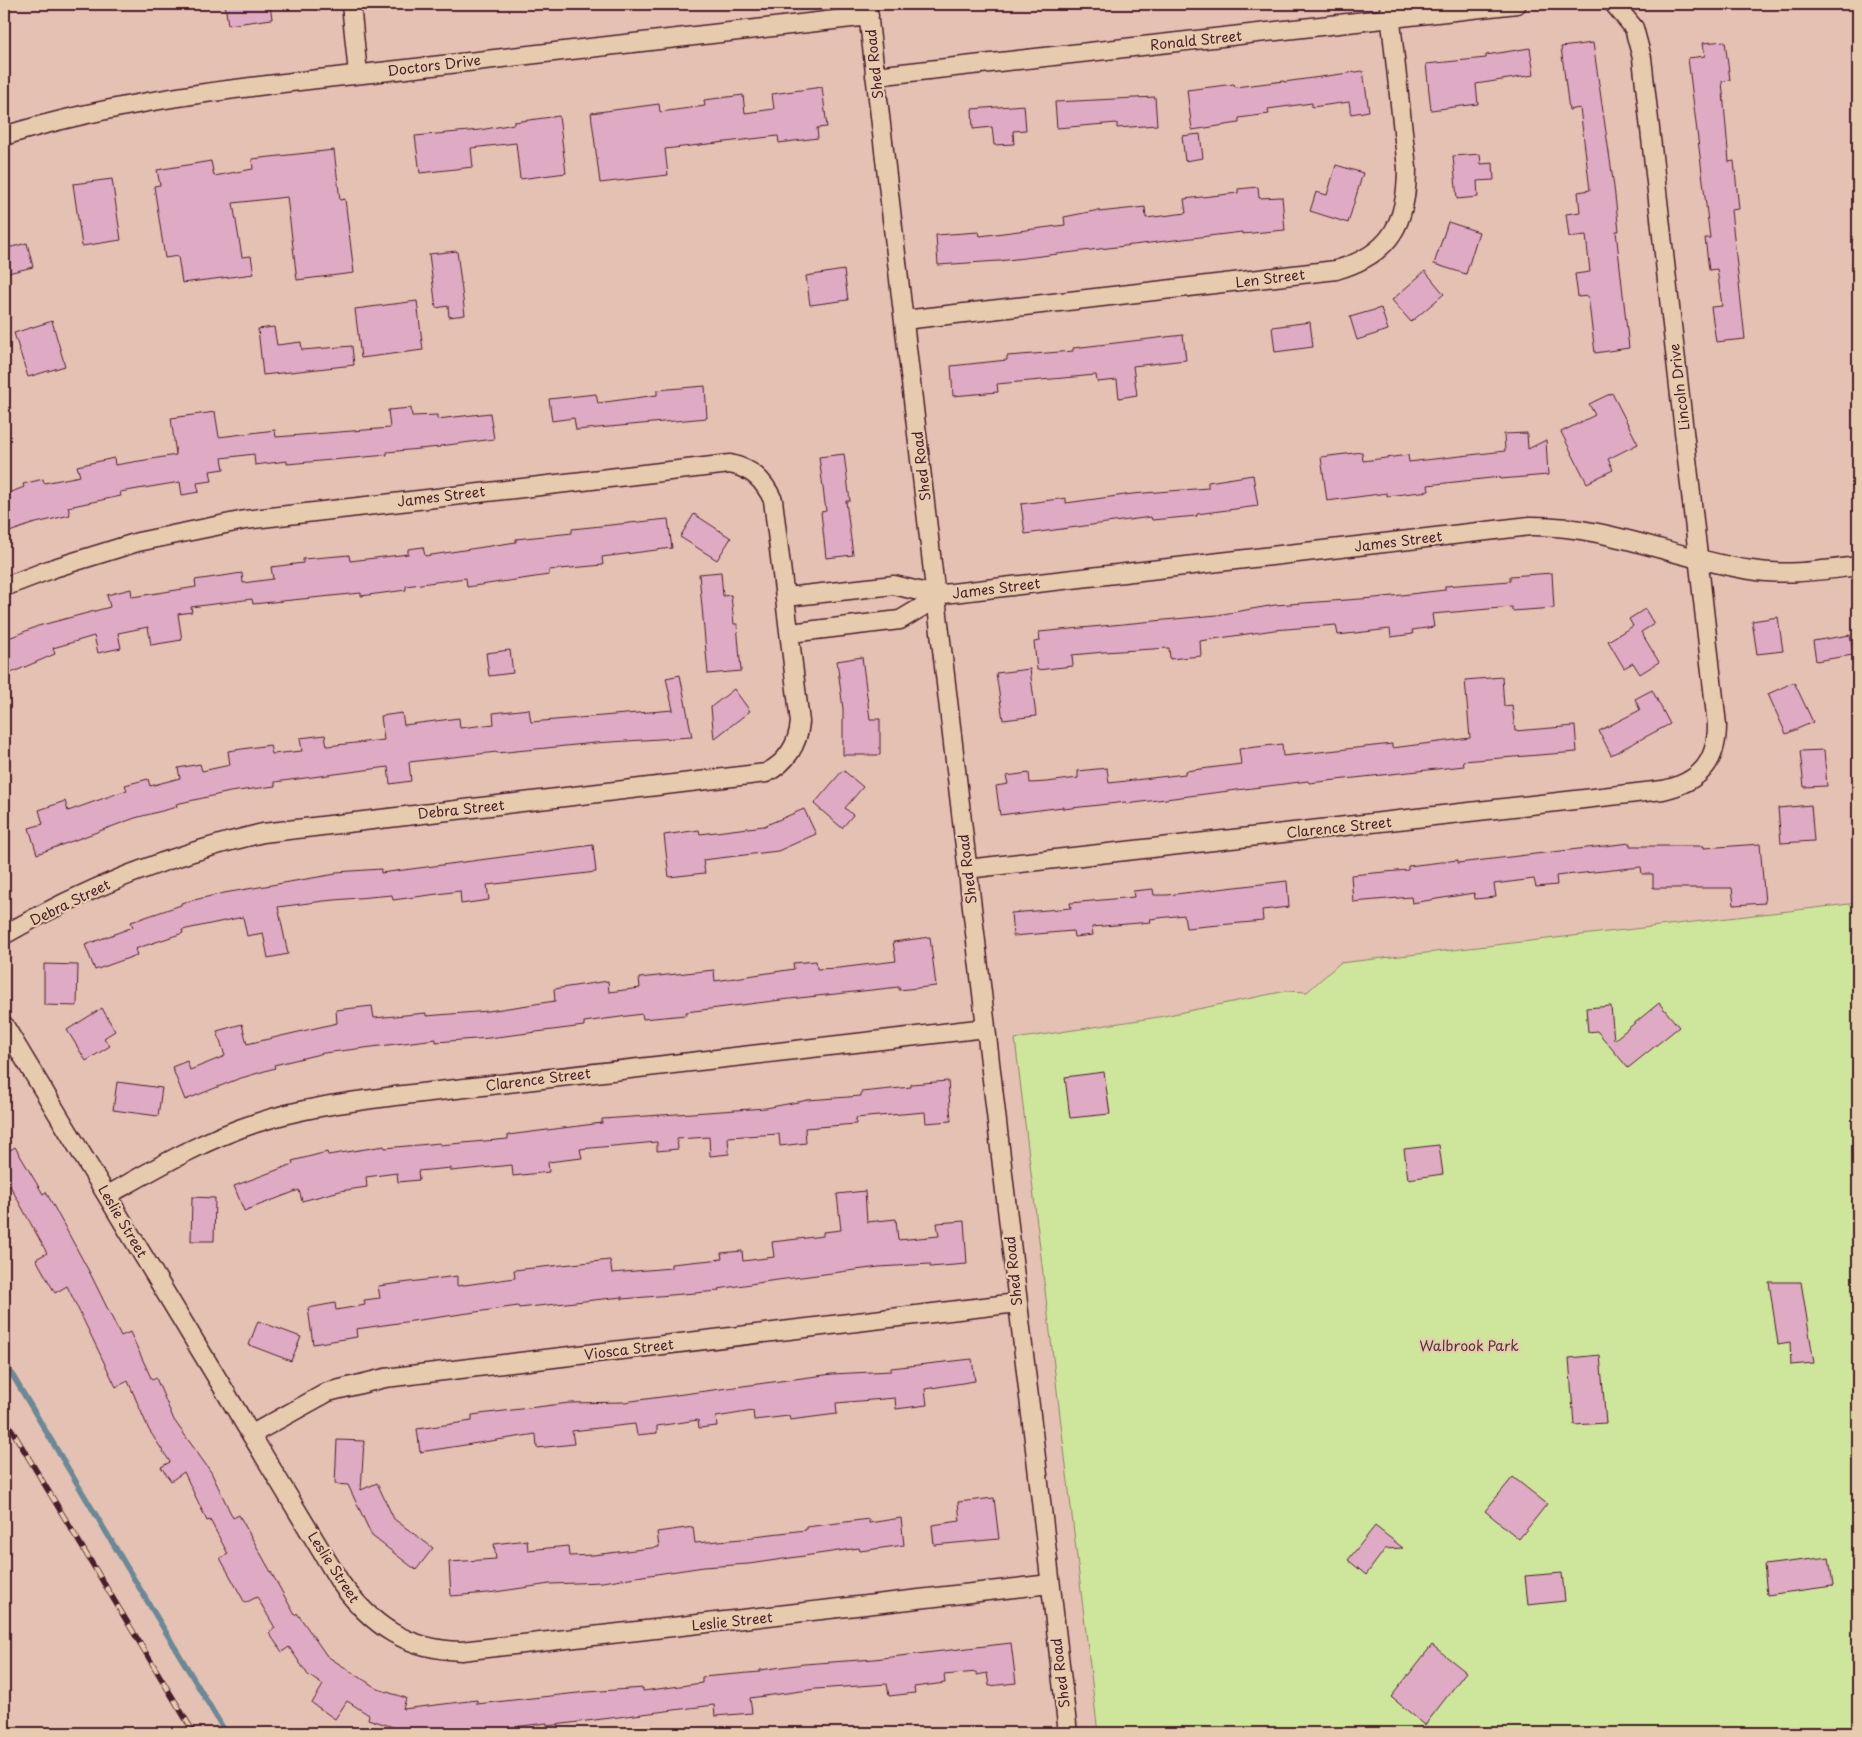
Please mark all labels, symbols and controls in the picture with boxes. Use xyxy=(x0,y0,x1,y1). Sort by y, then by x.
street label: Ronald Street xyxy=(1149,25,1243,55)
street label: Shed Road xyxy=(860,28,888,100)
street label: Doctors Drive xyxy=(386,49,482,81)
street label: Len Street xyxy=(1234,263,1306,293)
street label: Lincoln Drive xyxy=(1663,342,1695,432)
street label: Shed Road xyxy=(906,430,936,502)
street label: James Street xyxy=(396,480,487,512)
street label: James Street xyxy=(1353,525,1444,557)
street label: James Street xyxy=(951,572,1042,604)
street label: Debra Street xyxy=(417,794,506,824)
street label: Clarence Street xyxy=(1285,811,1393,843)
street label: Shed Road xyxy=(952,833,982,905)
street label: Debra Street xyxy=(26,873,114,931)
street label: Clarence Street xyxy=(484,1062,592,1096)
street label: Leslie Street xyxy=(93,1181,153,1262)
street label: Shed Road xyxy=(999,1235,1027,1307)
street label: Viosca Street xyxy=(583,1333,675,1365)
park label: Walbrook Park xyxy=(1419,1335,1519,1356)
street label: Leslie Street xyxy=(303,1527,365,1607)
street label: Leslie Street xyxy=(691,1606,774,1636)
street label: Shed Road xyxy=(1045,1637,1075,1709)

